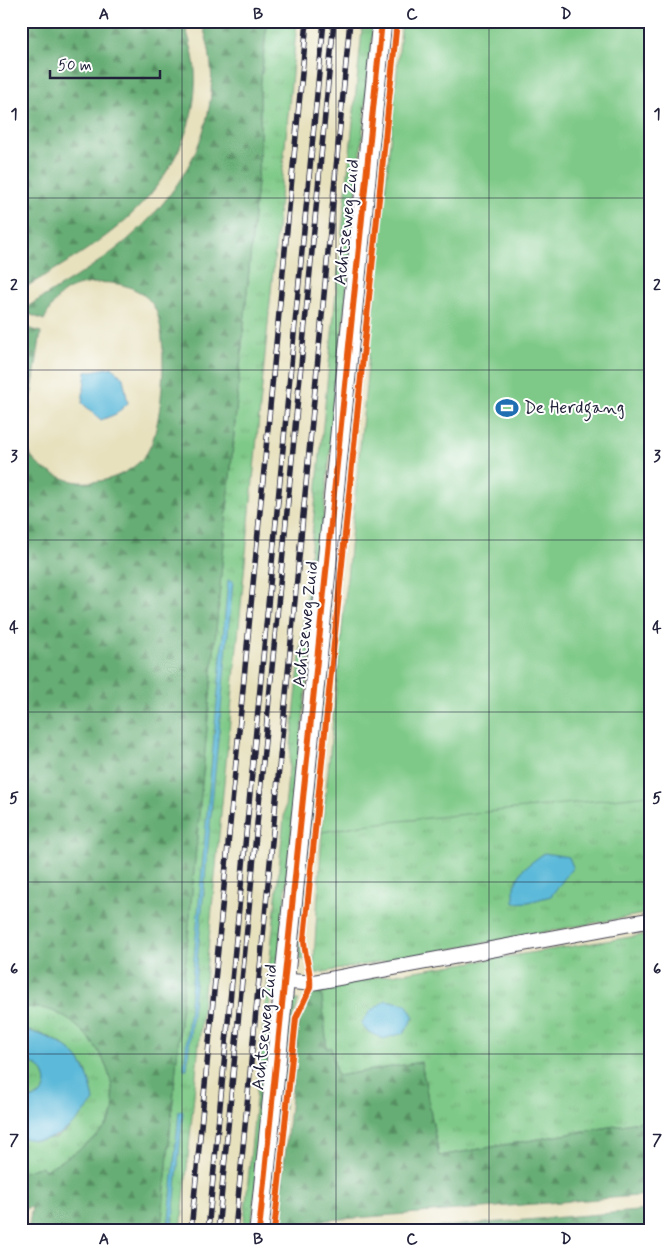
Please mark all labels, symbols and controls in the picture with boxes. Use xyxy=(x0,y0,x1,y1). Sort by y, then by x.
text: A xyxy=(99,4,109,25)
text: B xyxy=(253,4,263,25)
text: C xyxy=(406,4,418,25)
text: D xyxy=(560,4,572,25)
scale bar xyxy=(50,48,160,80)
text: 50 m xyxy=(58,56,92,76)
text: 1 xyxy=(10,104,18,125)
text: 1 xyxy=(653,104,661,125)
street label: Achtseweg Zuid xyxy=(328,158,366,286)
text: 2 xyxy=(10,275,18,296)
text: 2 xyxy=(653,275,661,296)
sports icon: De Herdgang xyxy=(494,395,520,421)
place label: De Herdgang xyxy=(524,396,625,422)
text: 3 xyxy=(10,446,18,467)
text: 3 xyxy=(653,446,661,467)
street label: Achtseweg Zuid xyxy=(287,560,325,688)
text: 4 xyxy=(9,617,19,638)
text: 4 xyxy=(652,617,662,638)
text: 5 xyxy=(9,788,19,809)
text: 5 xyxy=(652,788,662,809)
text: 6 xyxy=(10,959,18,980)
text: 6 xyxy=(653,959,661,980)
street label: Achtseweg Zuid xyxy=(246,963,284,1091)
text: 7 xyxy=(9,1130,19,1151)
text: 7 xyxy=(652,1130,662,1151)
text: A xyxy=(99,1229,109,1250)
text: B xyxy=(253,1229,263,1250)
text: C xyxy=(406,1229,418,1250)
text: D xyxy=(560,1229,572,1250)

